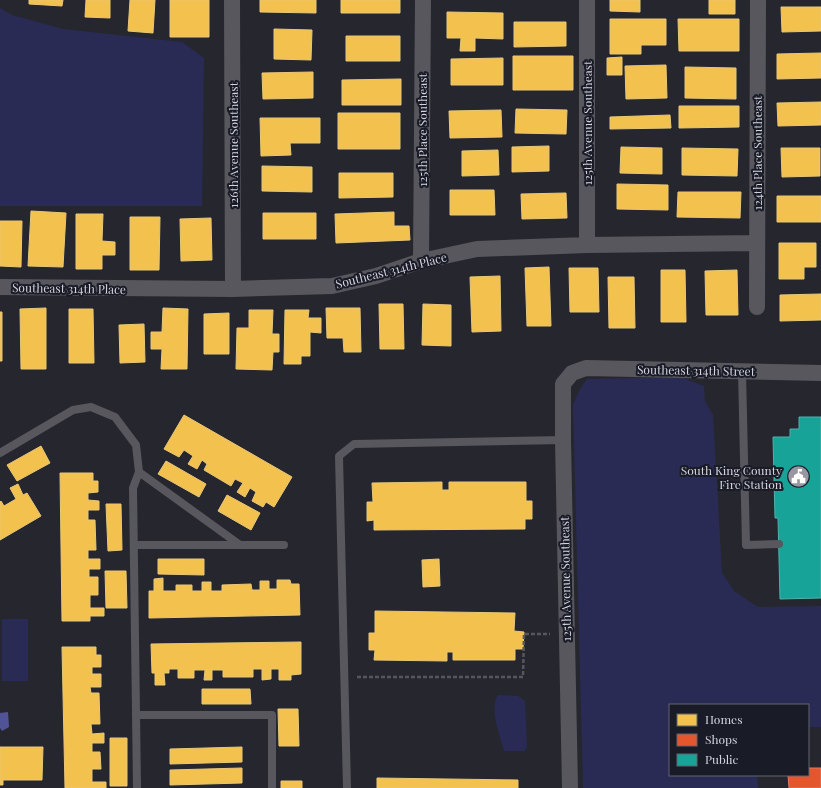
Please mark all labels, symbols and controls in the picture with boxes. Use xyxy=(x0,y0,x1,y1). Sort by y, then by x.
street label: 125th Avenue Southeast xyxy=(579,60,595,185)
street label: 125th Place Southeast xyxy=(414,72,430,187)
street label: 126th Avenue Southeast xyxy=(225,81,241,208)
street label: 124th Place Southeast xyxy=(749,95,765,210)
street label: Southeast 314th Place xyxy=(334,248,448,292)
street label: Southeast 314th Place xyxy=(12,279,126,297)
street label: Southeast 314th Street xyxy=(637,361,756,379)
place label: South King County Fire Station xyxy=(681,462,782,492)
public building icon: South King County Fire Station xyxy=(785,464,811,490)
street label: 125th Avenue Southeast xyxy=(556,516,574,641)
legend xyxy=(669,704,809,776)
text: Homes xyxy=(705,711,743,727)
text: Shops xyxy=(705,731,737,747)
text: Public xyxy=(705,751,739,767)

